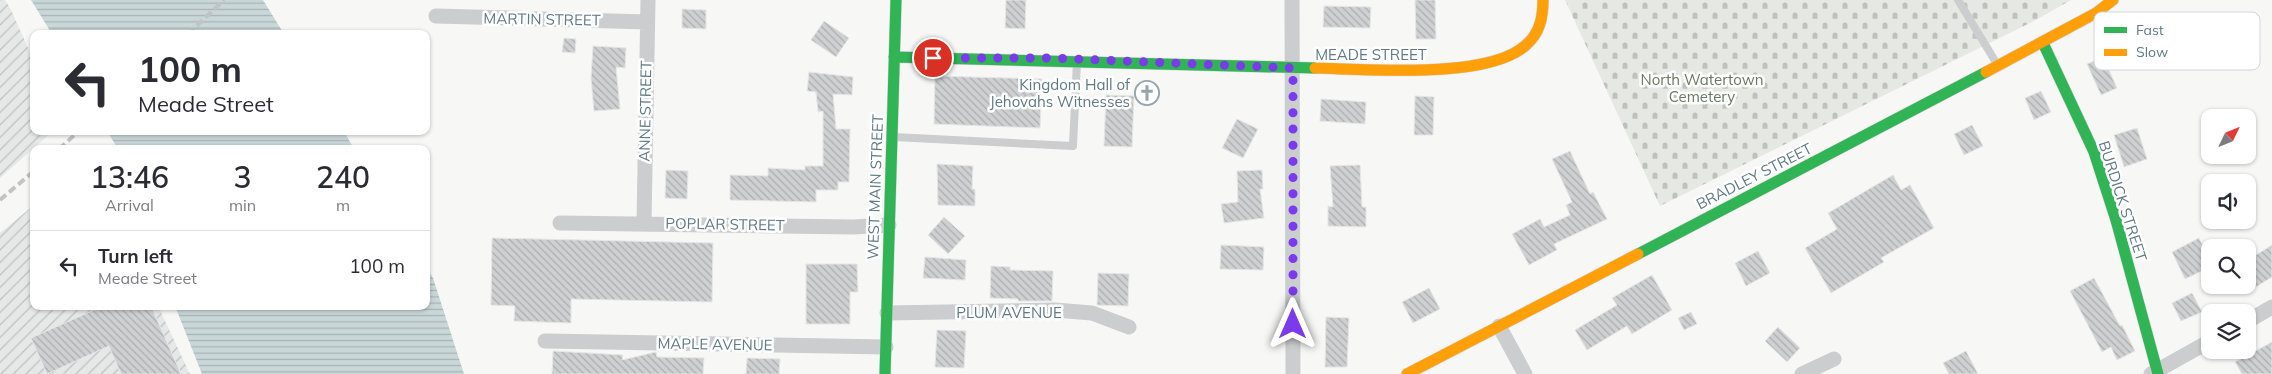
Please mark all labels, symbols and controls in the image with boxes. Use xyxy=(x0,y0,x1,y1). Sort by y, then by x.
street label: MARTIN STREET xyxy=(483,8,601,30)
legend xyxy=(2094,12,2260,70)
text: Fast xyxy=(2136,21,2164,39)
pin xyxy=(912,37,954,79)
text: Slow xyxy=(2136,43,2168,61)
icon: arrive xyxy=(919,44,947,72)
street label: MEADE STREET xyxy=(1315,45,1427,64)
text: 100 m xyxy=(138,47,242,91)
icon: left xyxy=(55,50,120,115)
street label: ANNE STREET xyxy=(635,60,655,162)
park label: North Watertown Cemetery xyxy=(1640,70,1764,106)
place label: Kingdom Hall of Jehovahs Witnesses xyxy=(990,75,1131,111)
church icon: Kingdom Hall of Jehovahs Witnesses xyxy=(1134,80,1160,106)
text: Meade Street xyxy=(138,90,274,118)
north arrow xyxy=(2201,109,2256,164)
map controls xyxy=(2201,109,2256,359)
street label: WEST MAIN STREET xyxy=(863,114,887,260)
street label: BURDICK STREET xyxy=(2095,138,2151,264)
street label: BRADLEY STREET xyxy=(1693,139,1815,213)
text: 13:46 xyxy=(90,158,169,196)
text: 3 xyxy=(234,158,252,196)
text: 240 xyxy=(316,158,370,196)
button: sound xyxy=(2201,174,2256,229)
text: Arrival xyxy=(105,195,154,215)
text: min xyxy=(229,195,256,215)
text: m xyxy=(336,195,350,215)
street label: POPLAR STREET xyxy=(665,213,785,235)
button: search xyxy=(2201,239,2256,294)
text: Turn left xyxy=(98,244,173,268)
icon: left xyxy=(55,252,83,280)
text: 100 m xyxy=(349,254,405,278)
text: Meade Street xyxy=(98,268,197,288)
position arrow xyxy=(1266,297,1318,349)
street label: PLUM AVENUE xyxy=(956,303,1062,322)
button: layers xyxy=(2201,304,2256,359)
street label: MAPLE AVENUE xyxy=(657,333,773,355)

